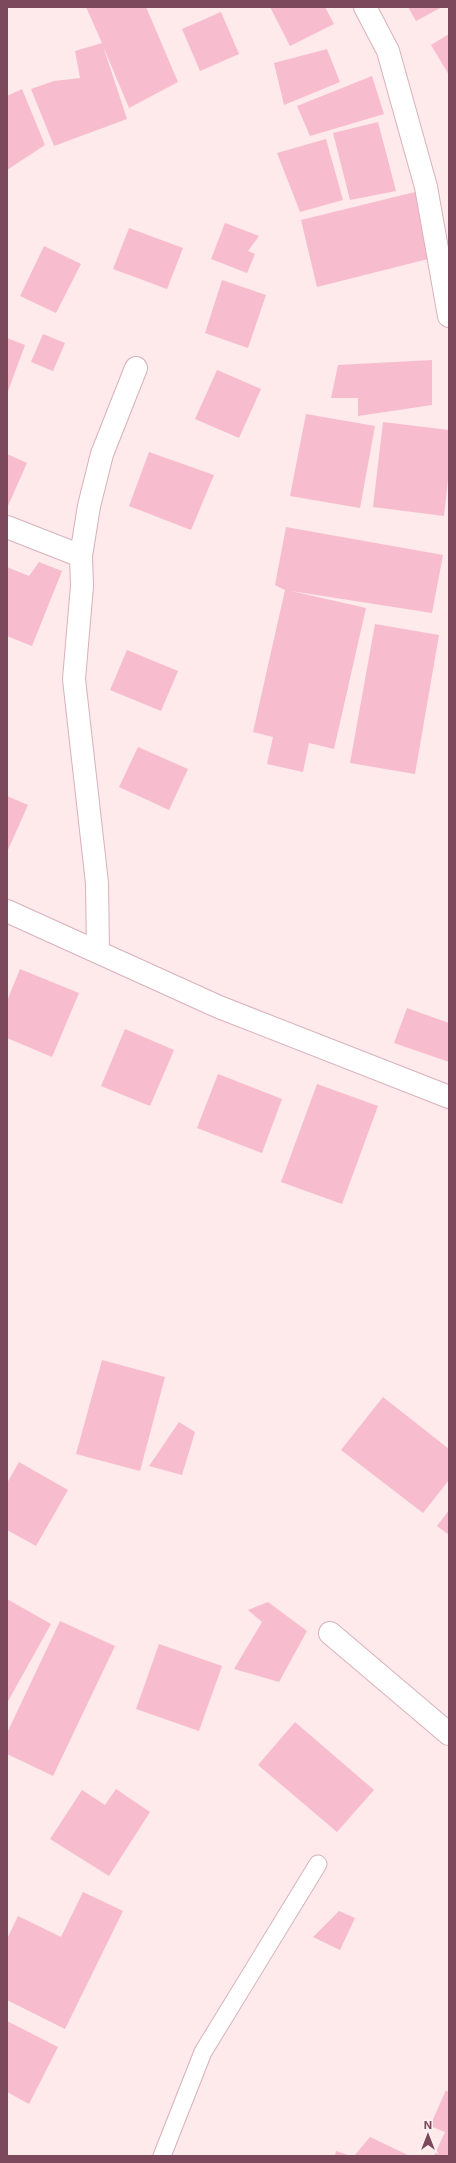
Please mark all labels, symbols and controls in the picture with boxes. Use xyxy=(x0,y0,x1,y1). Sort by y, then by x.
north arrow xyxy=(408,2115,448,2155)
text: N xyxy=(424,2118,432,2132)

